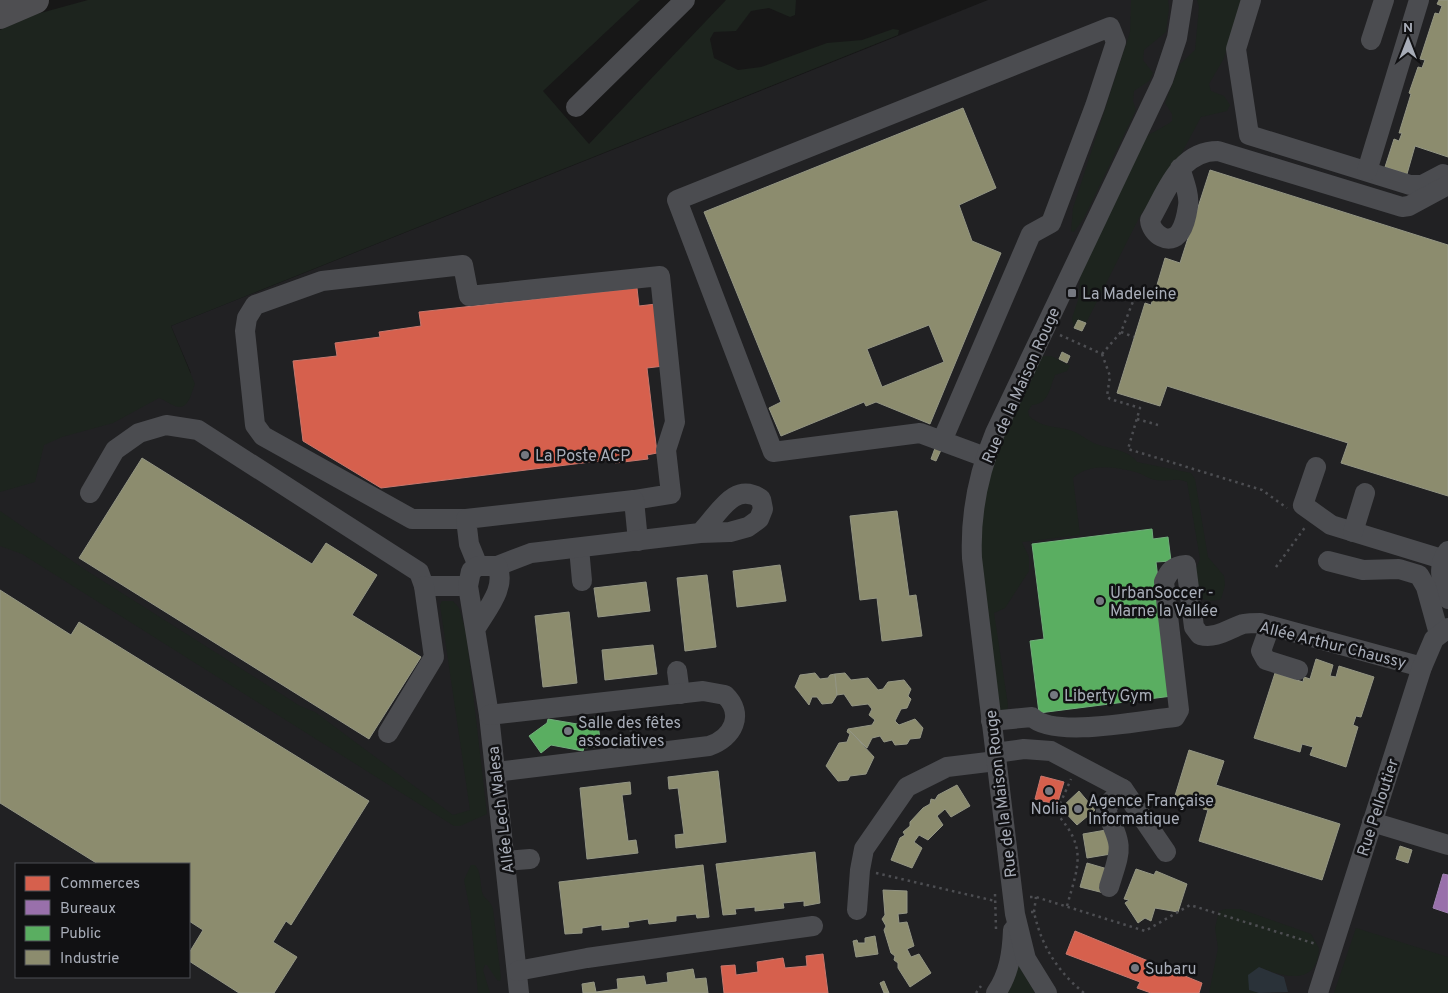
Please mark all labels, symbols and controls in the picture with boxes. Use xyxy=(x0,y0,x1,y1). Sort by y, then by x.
north arrow xyxy=(1383,15,1433,65)
text: N xyxy=(1403,20,1413,37)
place label: La Madeleine xyxy=(1082,285,1176,305)
marker: La Madeleine xyxy=(1066,287,1078,299)
street label: Rue de la Maison Rouge xyxy=(978,305,1065,467)
place label: La Poste ACP xyxy=(535,447,630,467)
marker: La Poste ACP xyxy=(519,449,531,461)
place label: UrbanSoccer - Marne la Vallée xyxy=(1110,584,1218,622)
marker: UrbanSoccer - Marne la Vallée xyxy=(1094,595,1106,607)
street label: Allée Arthur Chaussy xyxy=(1257,618,1408,674)
place label: Liberty Gym xyxy=(1064,687,1152,707)
marker: Liberty Gym xyxy=(1048,689,1060,701)
street label: Rue de la Maison Rouge xyxy=(982,709,1022,879)
place label: Salle des fêtes associatives xyxy=(578,714,681,752)
marker: Salle des fêtes associatives xyxy=(562,725,574,737)
street label: Allée Lech Walesa xyxy=(484,745,520,875)
street label: Rue Pelloutier xyxy=(1354,756,1404,859)
marker: Nolia xyxy=(1043,785,1055,797)
place label: Agence Française Informatique xyxy=(1088,792,1214,830)
place label: Nolia xyxy=(1031,800,1067,820)
marker: Agence Française Informatique xyxy=(1072,803,1084,815)
legend xyxy=(15,863,190,978)
text: Commerces xyxy=(60,875,140,894)
text: Bureaux xyxy=(60,900,116,919)
text: Public xyxy=(60,925,101,944)
text: Industrie xyxy=(60,950,119,969)
place label: Subaru xyxy=(1145,960,1197,980)
marker: Subaru xyxy=(1129,962,1141,974)

